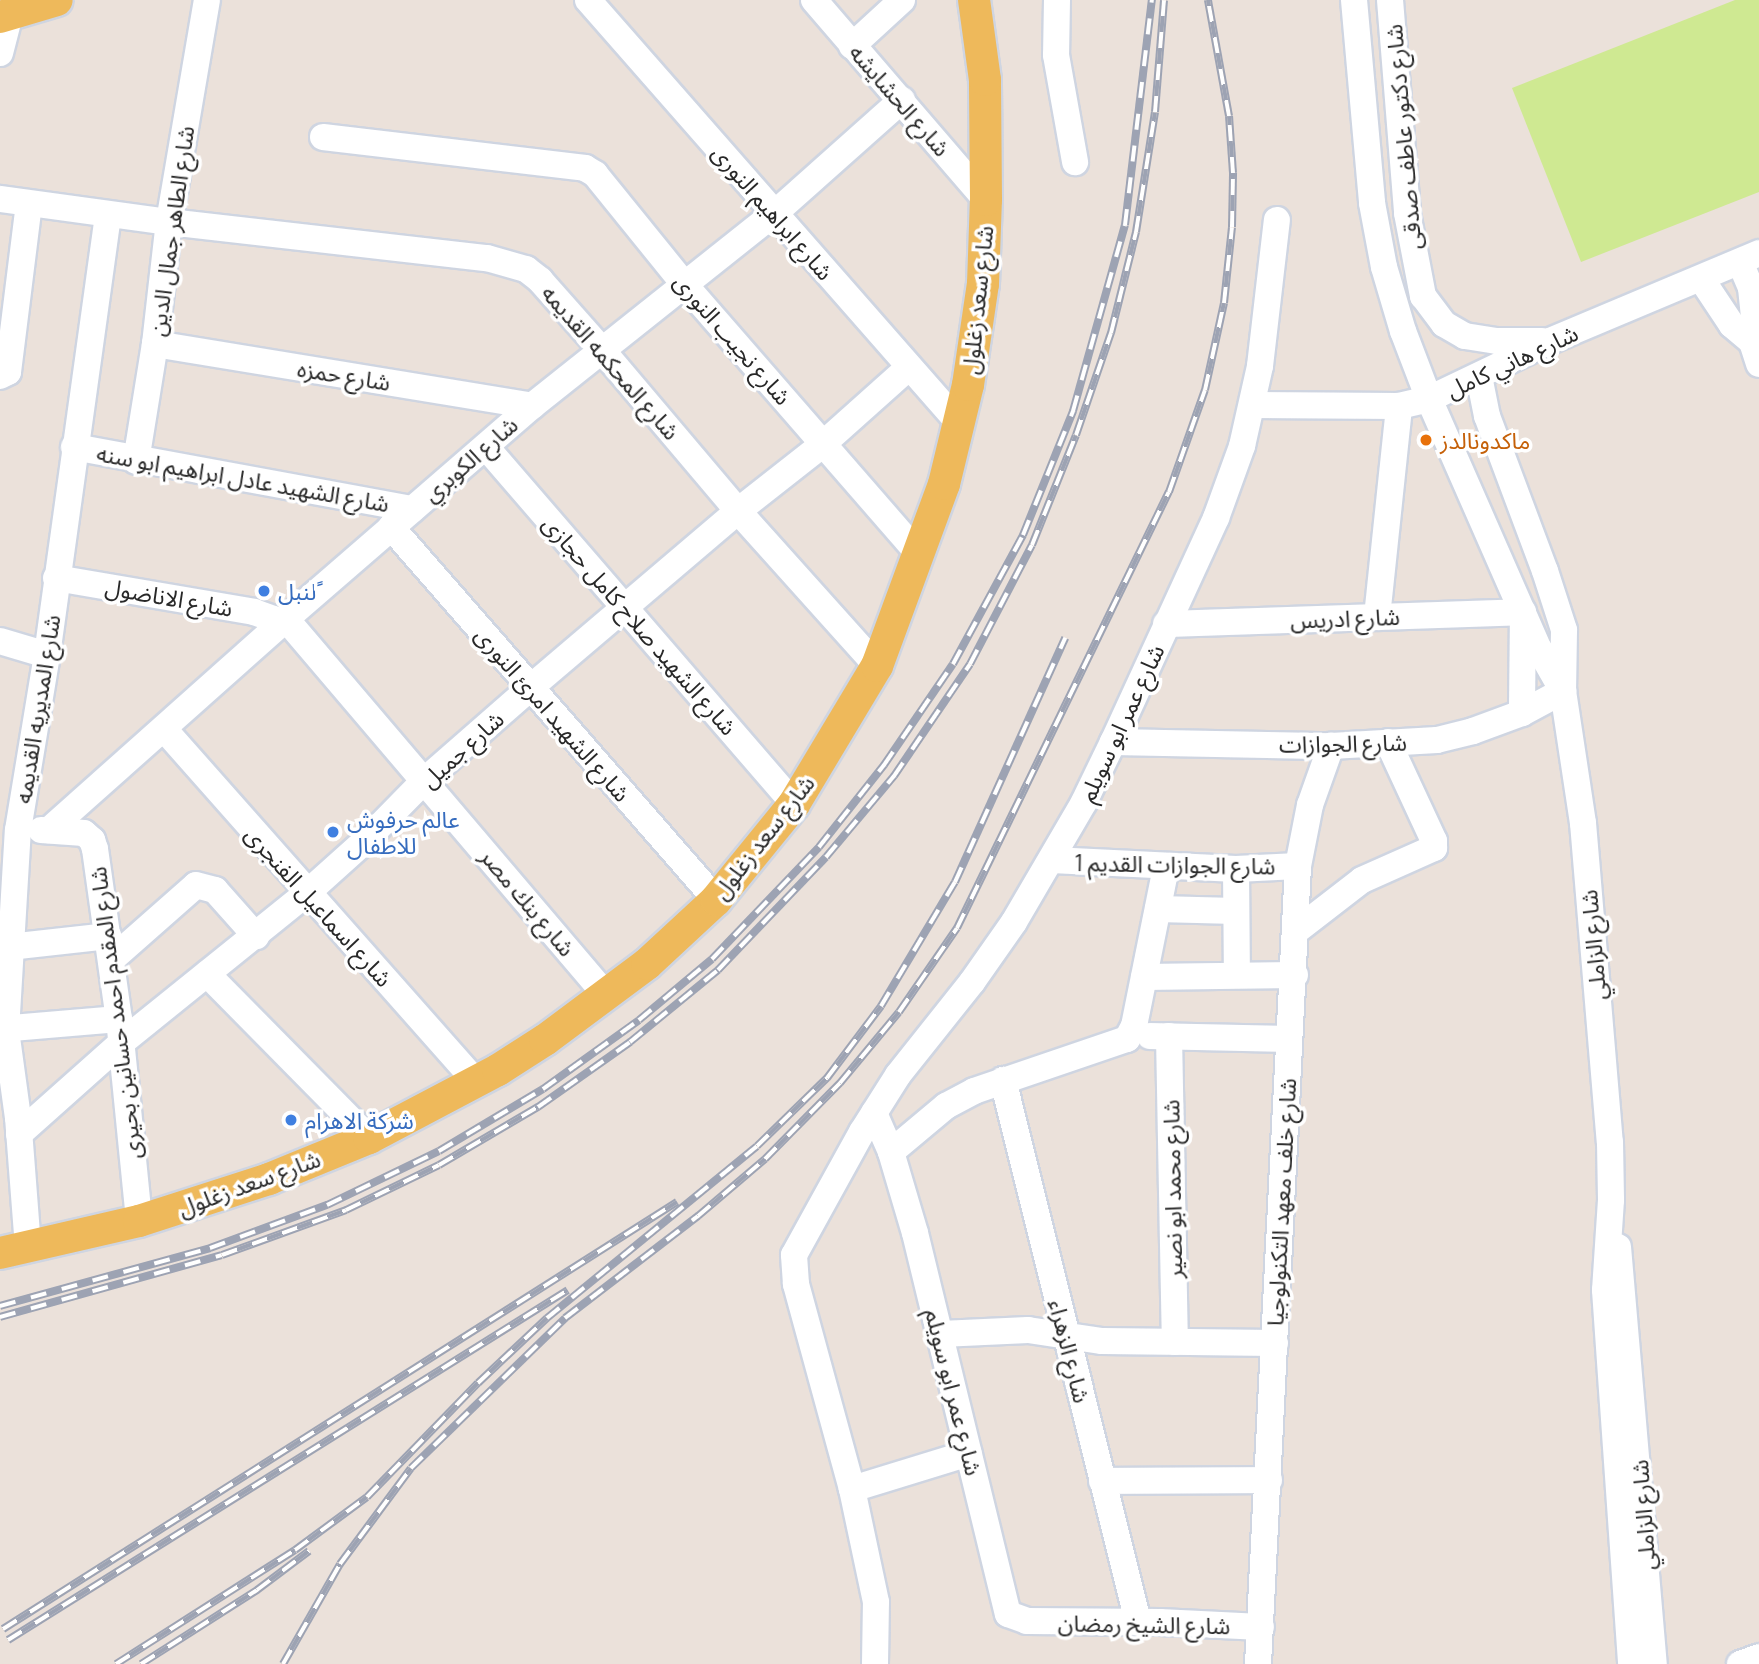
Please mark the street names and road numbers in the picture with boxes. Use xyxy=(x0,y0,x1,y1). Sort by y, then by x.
street label: شارع دكتور عاطف صدقى xyxy=(1379,23,1427,251)
street label: شارع الحشايشه xyxy=(844,38,956,162)
street label: شارع الطاهر جمال الدين xyxy=(143,124,199,338)
street label: شارع ابراهيم النورى xyxy=(707,139,839,285)
street label: شارع سعد زغلول xyxy=(955,224,999,376)
street label: شارع نجيب النورى xyxy=(669,268,797,410)
street label: شارع المحكمه القديمه xyxy=(536,279,686,445)
street label: شارع هاني كامل xyxy=(1442,318,1582,404)
street label: شارع حمزه xyxy=(296,354,392,396)
street label: شارع الكوبري xyxy=(417,410,523,508)
street label: شارع الشهيد عادل ابراهيم ابو سنه xyxy=(95,439,391,517)
street label: شارع الشهيد صلاح كامل حجازى xyxy=(537,510,743,740)
street label: شارع الاناضول xyxy=(103,572,235,622)
street label: شارع ادريس xyxy=(1290,602,1400,634)
street label: شارع المديريه القديمه xyxy=(8,613,66,805)
street label: شارع الشهيد امرئ النورى xyxy=(470,621,636,807)
street label: شارع عمر ابو سويلم xyxy=(1072,640,1170,806)
street label: شارع جميل xyxy=(415,705,509,793)
street label: شارع الجوازات xyxy=(1279,728,1407,758)
street label: شارع سعد زغلول xyxy=(706,770,820,904)
street label: شارع اسماعيل الفنجرى xyxy=(240,820,398,992)
street label: شارع بنك مصر xyxy=(475,842,581,962)
street label: شارع الجوازات القديم 1 xyxy=(1074,848,1276,880)
street label: شارع المقدم احمد حسانين بحيرى xyxy=(83,865,147,1161)
street label: شارع الزاملي xyxy=(1574,889,1612,1001)
street label: شارع خلف معهد التكنولوجيا xyxy=(1261,1077,1301,1327)
street label: شارع محمد ابو نصير xyxy=(1157,1099,1187,1279)
street label: شارع سعد زغلول xyxy=(174,1144,324,1222)
street label: شارع الزهراء xyxy=(1044,1296,1096,1406)
street label: شارع عمر ابو سويلم xyxy=(920,1306,988,1478)
street label: شارع الزاملي xyxy=(1625,1459,1661,1571)
street label: شارع الشيخ رمضان xyxy=(1058,1609,1230,1639)

